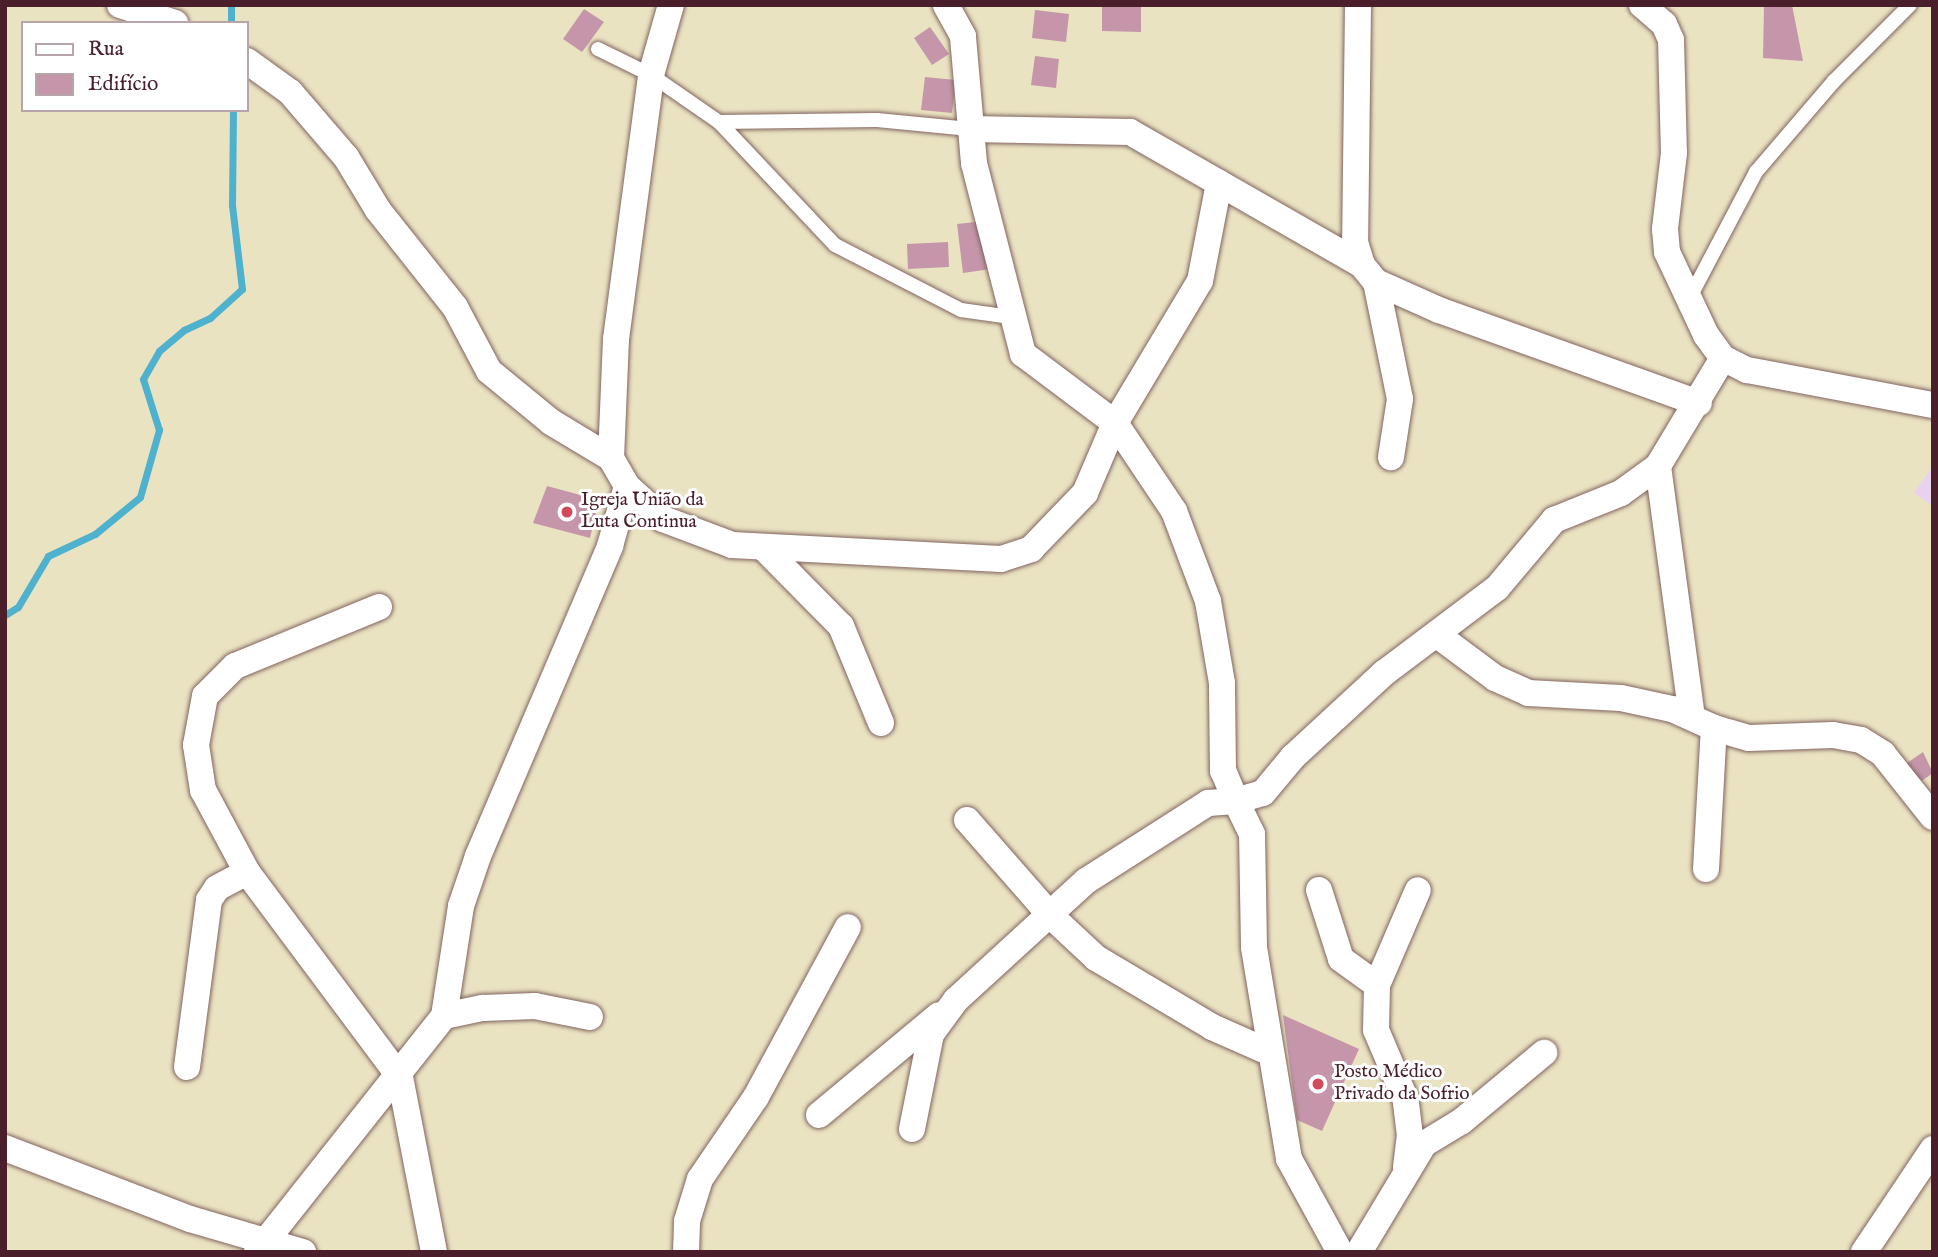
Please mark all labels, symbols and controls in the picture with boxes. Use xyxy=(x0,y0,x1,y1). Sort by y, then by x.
legend xyxy=(21,21,248,112)
text: Rua xyxy=(88,36,124,63)
text: Edifício xyxy=(88,71,158,98)
place label: Igreja União da Luta Continua xyxy=(581,490,704,534)
marker: Igreja União da Luta Continua xyxy=(559,504,575,520)
place label: Posto Médico Privado da Sofrio xyxy=(1334,1062,1470,1106)
marker: Posto Médico Privado da Sofrio xyxy=(1308,1074,1328,1094)

